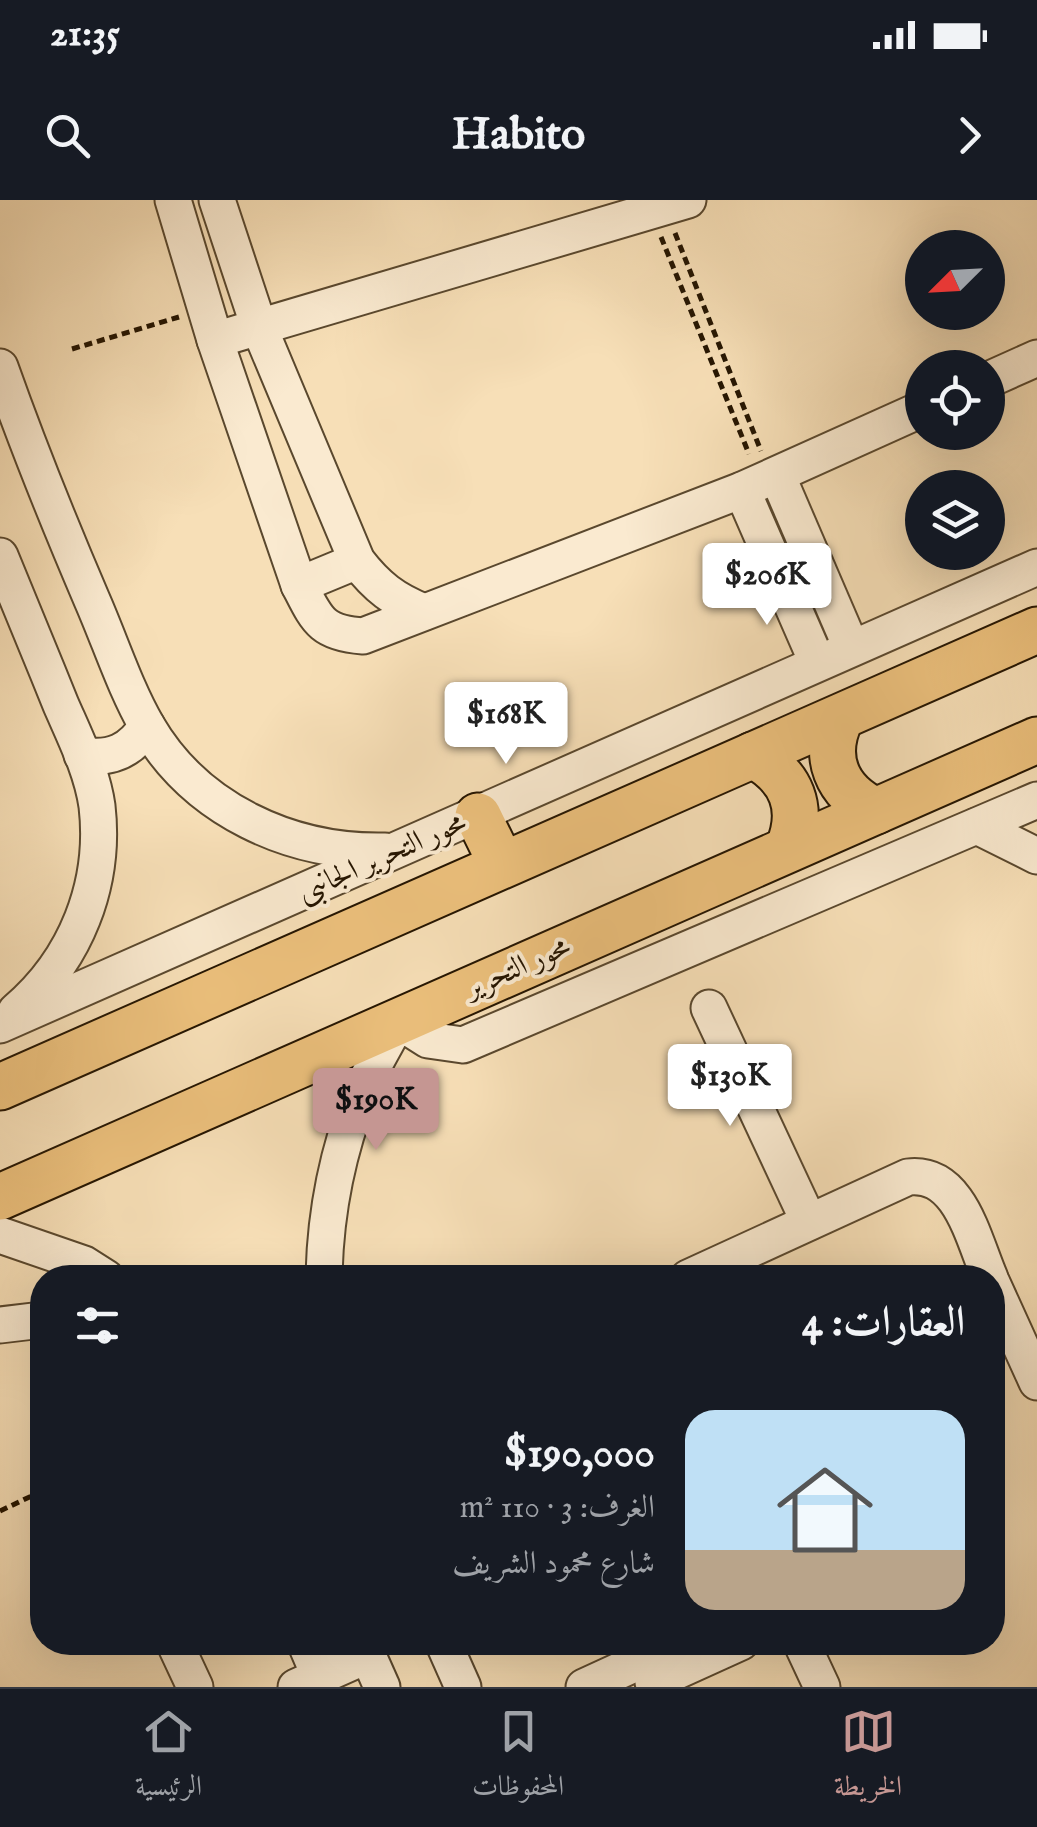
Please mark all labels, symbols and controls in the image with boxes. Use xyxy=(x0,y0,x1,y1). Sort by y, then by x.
text: 21:35 xyxy=(50,11,120,59)
text: Habito xyxy=(452,107,585,164)
icon: search xyxy=(40,108,95,163)
icon: forward xyxy=(942,108,997,163)
north arrow xyxy=(905,230,1005,330)
map controls xyxy=(905,230,1005,570)
button: locate xyxy=(905,350,1005,450)
button: layers xyxy=(905,470,1005,570)
pin: $206K xyxy=(697,543,837,628)
text: $206K xyxy=(724,555,810,596)
pin: $168K xyxy=(436,682,576,767)
text: $168K xyxy=(467,694,545,735)
street label: محور التحرير الجانبى xyxy=(292,804,473,913)
street label: محور التحرير xyxy=(457,928,577,1009)
pin: $130K xyxy=(660,1044,800,1129)
text: $130K xyxy=(690,1056,770,1097)
pin: $190K xyxy=(306,1068,446,1153)
text: $190K xyxy=(335,1080,417,1121)
text: العقارات: 4 xyxy=(802,1297,965,1350)
icon: filters xyxy=(70,1298,125,1353)
text: $190,000 xyxy=(504,1428,655,1481)
icon: home xyxy=(765,1450,885,1570)
text: الغرف: 3 · 110 m² xyxy=(460,1488,655,1529)
text: شارع محمود الشريف xyxy=(452,1544,655,1585)
tab: الرئيسية xyxy=(135,1704,202,1813)
tab: المحفوظات xyxy=(472,1704,564,1813)
tab: الخريطة xyxy=(834,1704,902,1813)

